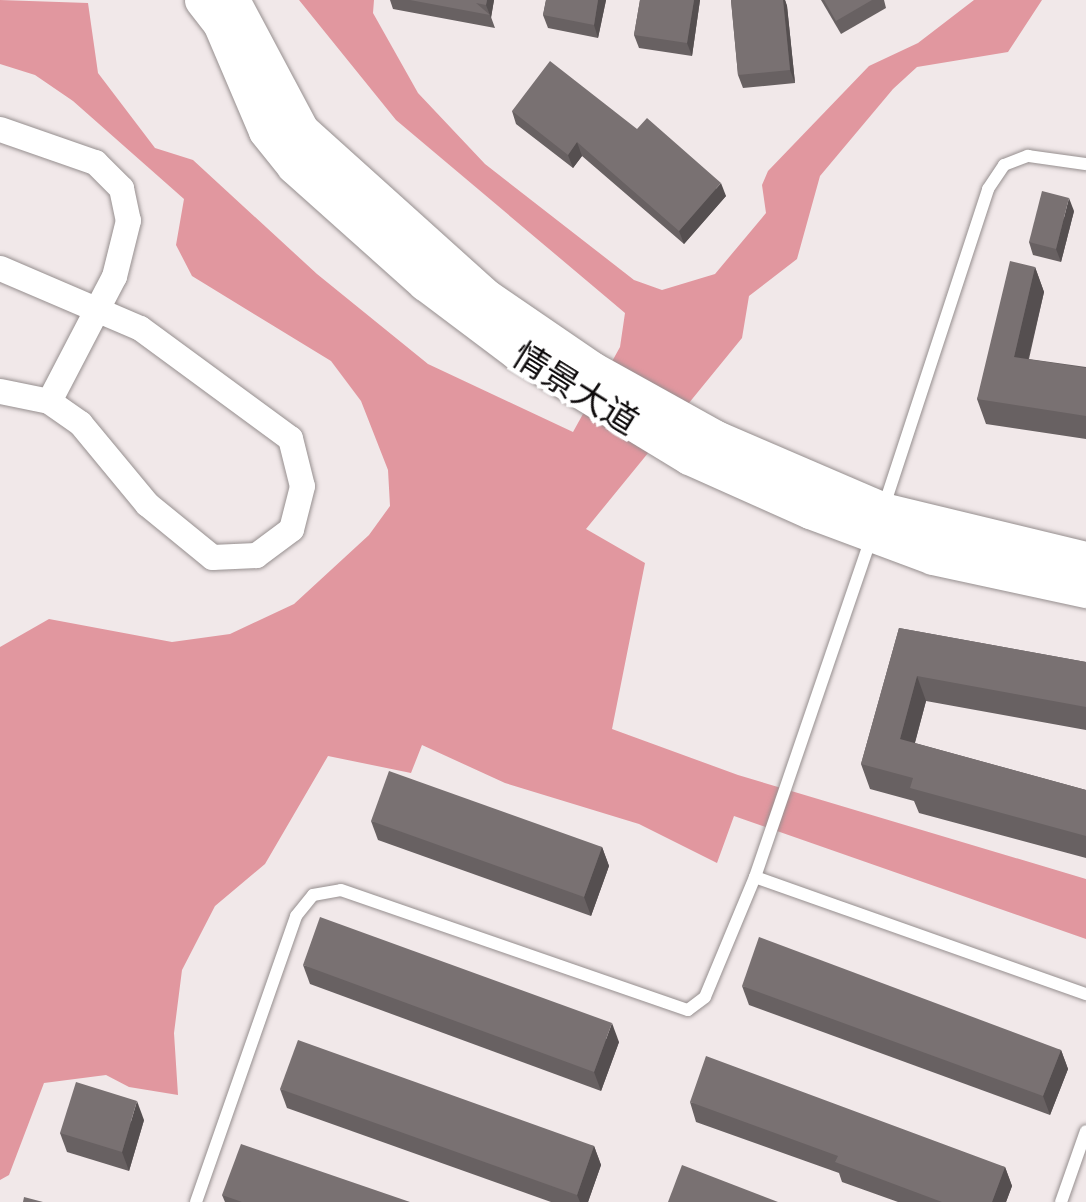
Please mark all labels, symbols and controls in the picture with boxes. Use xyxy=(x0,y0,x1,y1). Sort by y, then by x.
street label: 情景大道 xyxy=(506,333,646,443)

